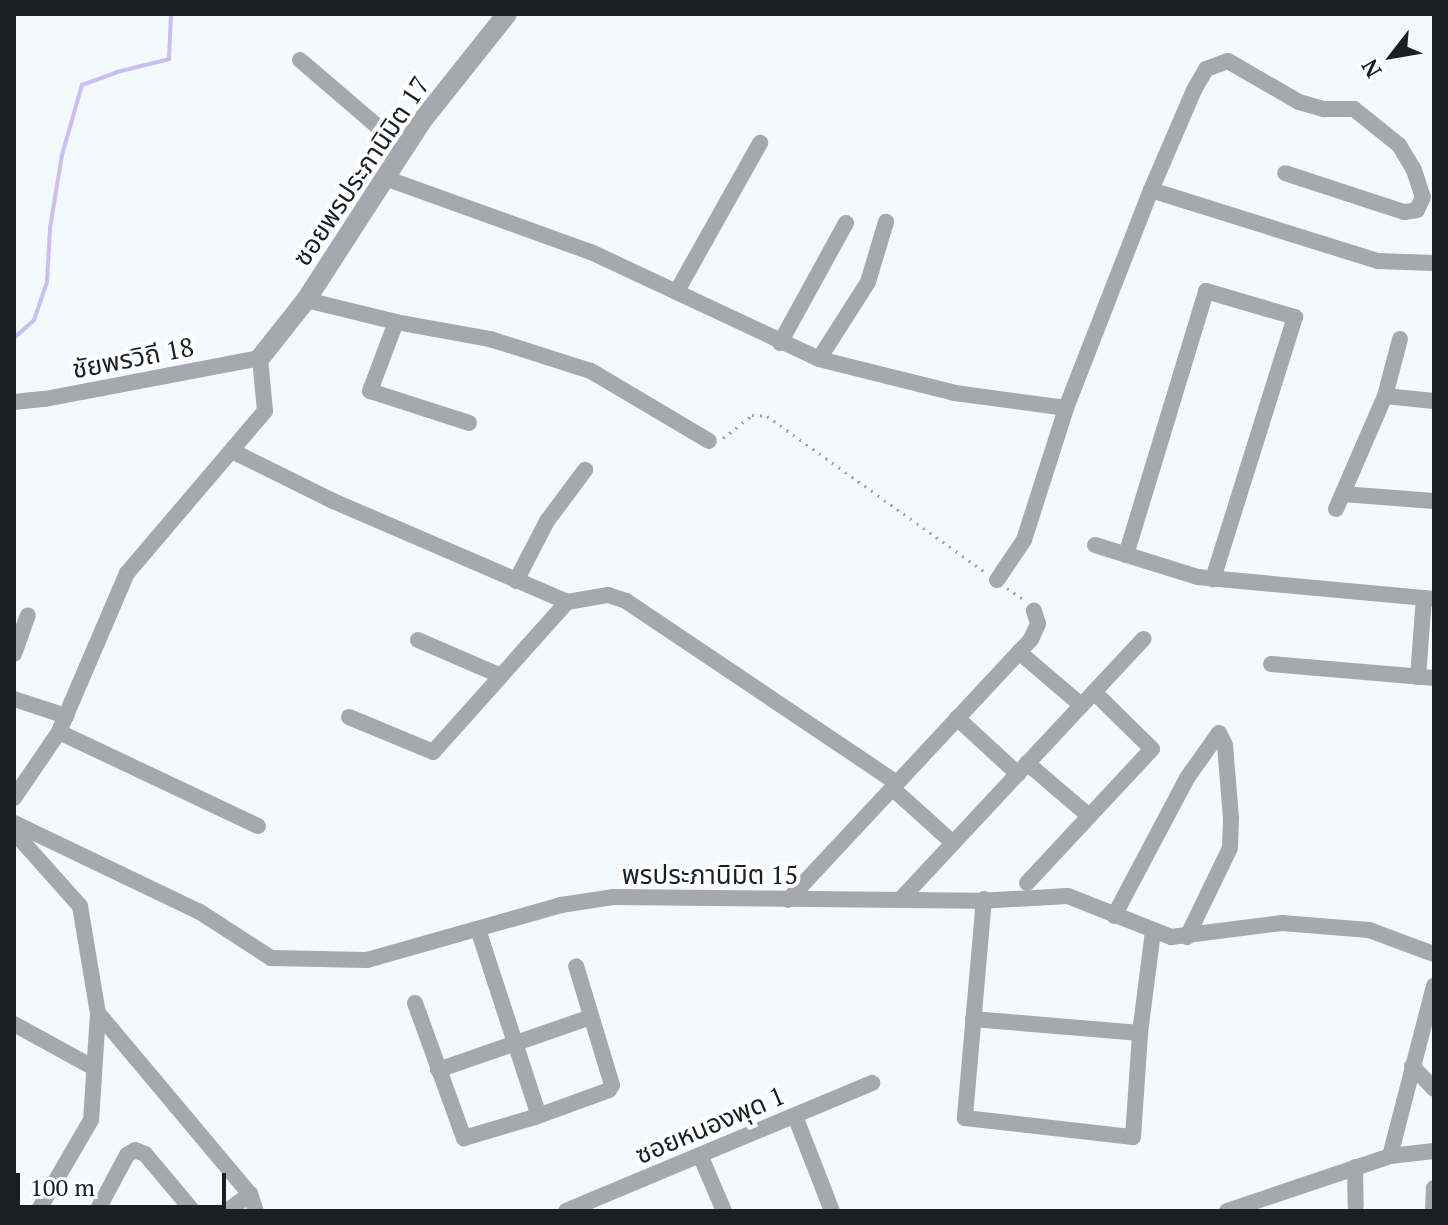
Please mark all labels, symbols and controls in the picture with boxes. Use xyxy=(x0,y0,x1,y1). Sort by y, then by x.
north arrow xyxy=(1352,16,1432,96)
text: N xyxy=(1354,54,1388,83)
street label: ซอยพรประภานิมิต 17 xyxy=(286,70,436,272)
street label: ชัยพรวิถี 18 xyxy=(70,331,196,385)
street label: พรประภานิมิต 15 xyxy=(622,859,798,891)
street label: ซอยหนองพุด 1 xyxy=(631,1080,789,1170)
scale bar xyxy=(20,1157,230,1207)
text: 100 m xyxy=(30,1171,95,1203)

